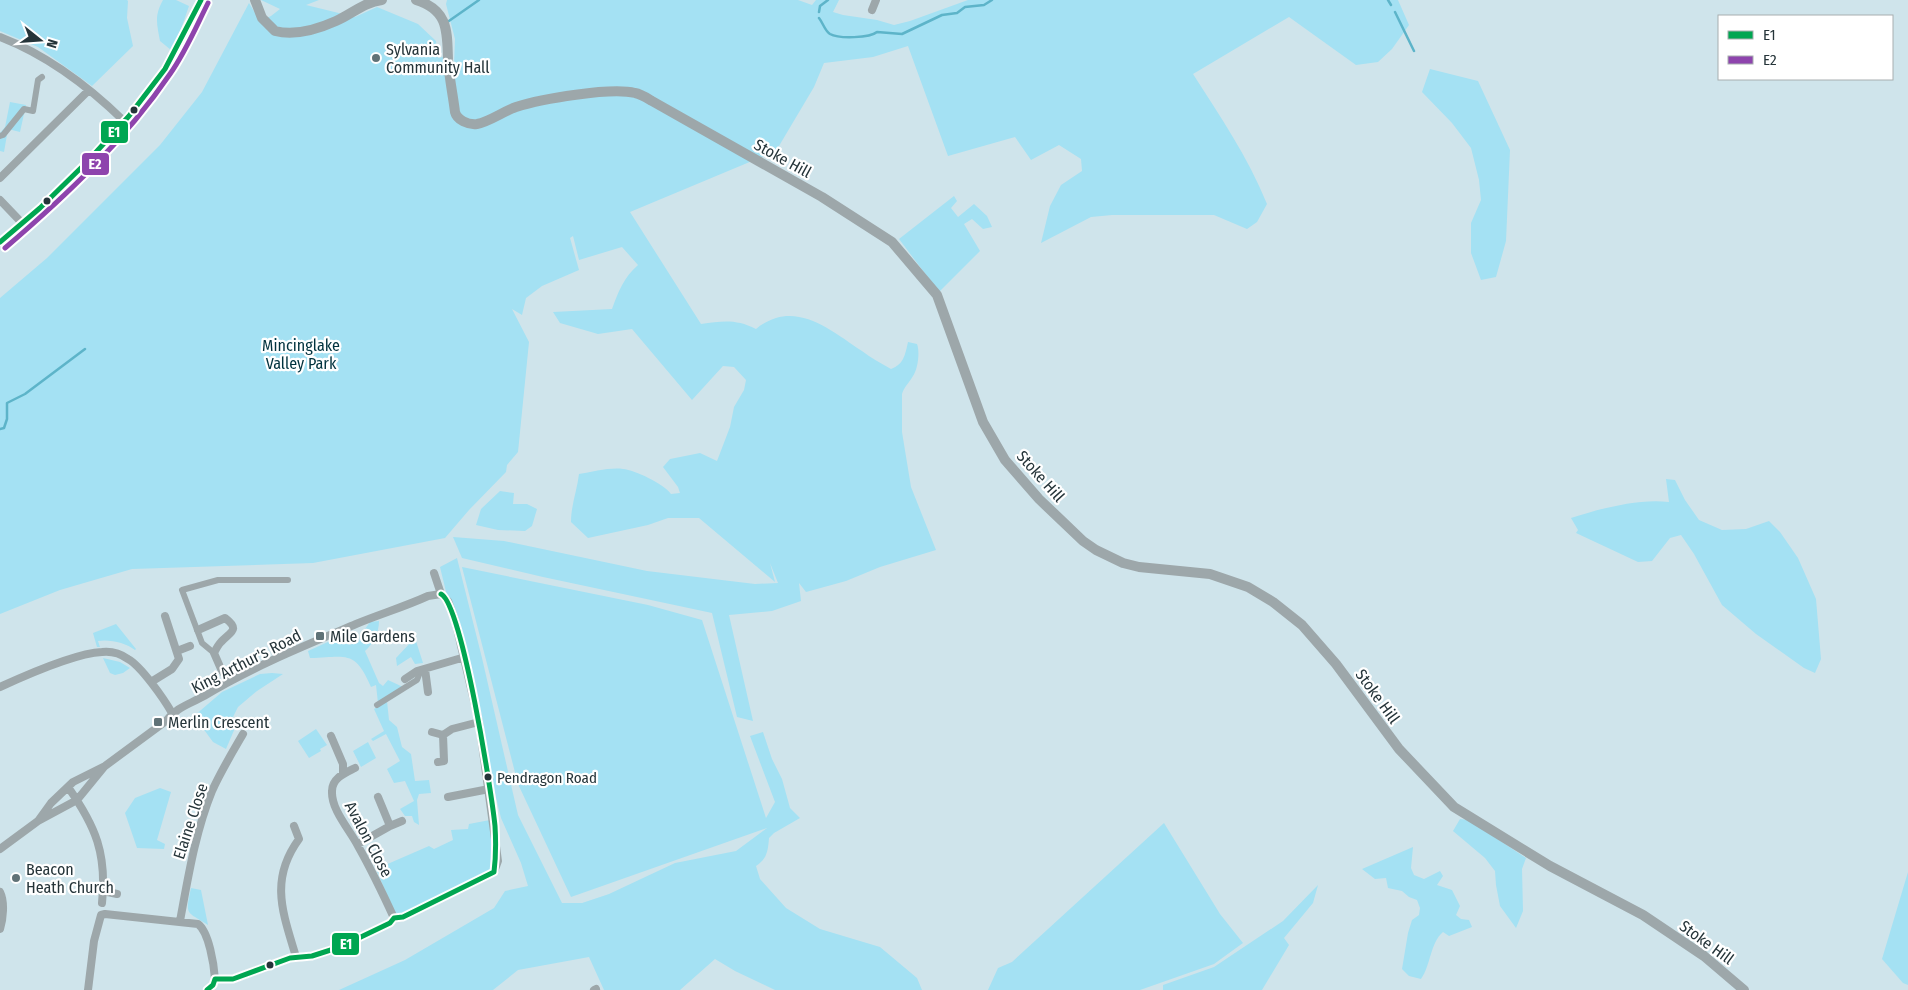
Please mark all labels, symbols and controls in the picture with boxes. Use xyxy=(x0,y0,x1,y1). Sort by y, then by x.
north arrow xyxy=(15,15,65,65)
legend xyxy=(1718,15,1893,80)
text: E1 xyxy=(1763,26,1776,44)
text: N xyxy=(43,37,61,50)
place label: Sylvania Community Hall xyxy=(386,40,490,77)
text: E2 xyxy=(1763,51,1777,69)
marker: Sylvania Community Hall xyxy=(370,52,382,64)
unlabelled marker xyxy=(129,105,139,115)
line badge: E1 xyxy=(100,120,129,144)
text: E1 xyxy=(108,124,120,141)
street label: Stoke Hill xyxy=(751,135,815,182)
line badge: E2 xyxy=(81,152,110,176)
text: E2 xyxy=(88,156,102,173)
unlabelled marker xyxy=(42,196,52,206)
park label: Mincinglake Valley Park xyxy=(262,336,340,373)
street label: Stoke Hill xyxy=(1013,447,1069,506)
street label: King Arthur's Road xyxy=(188,626,304,697)
place label: Mile Gardens xyxy=(330,627,415,646)
marker: Mile Gardens xyxy=(314,630,326,642)
street label: Stoke Hill xyxy=(1352,665,1404,727)
place label: Merlin Crescent xyxy=(168,713,270,732)
marker: Merlin Crescent xyxy=(152,716,164,728)
place label: Pendragon Road xyxy=(497,769,597,787)
marker: Pendragon Road xyxy=(483,772,493,782)
street label: Elaine Close xyxy=(169,781,212,862)
street label: Avalon Close xyxy=(341,798,396,880)
place label: Beacon Heath Church xyxy=(26,860,114,897)
marker: Beacon Heath Church xyxy=(10,872,22,884)
street label: Stoke Hill xyxy=(1676,916,1738,968)
line badge: E1 xyxy=(331,932,360,956)
text: E1 xyxy=(340,936,352,953)
unlabelled marker xyxy=(265,960,275,970)

